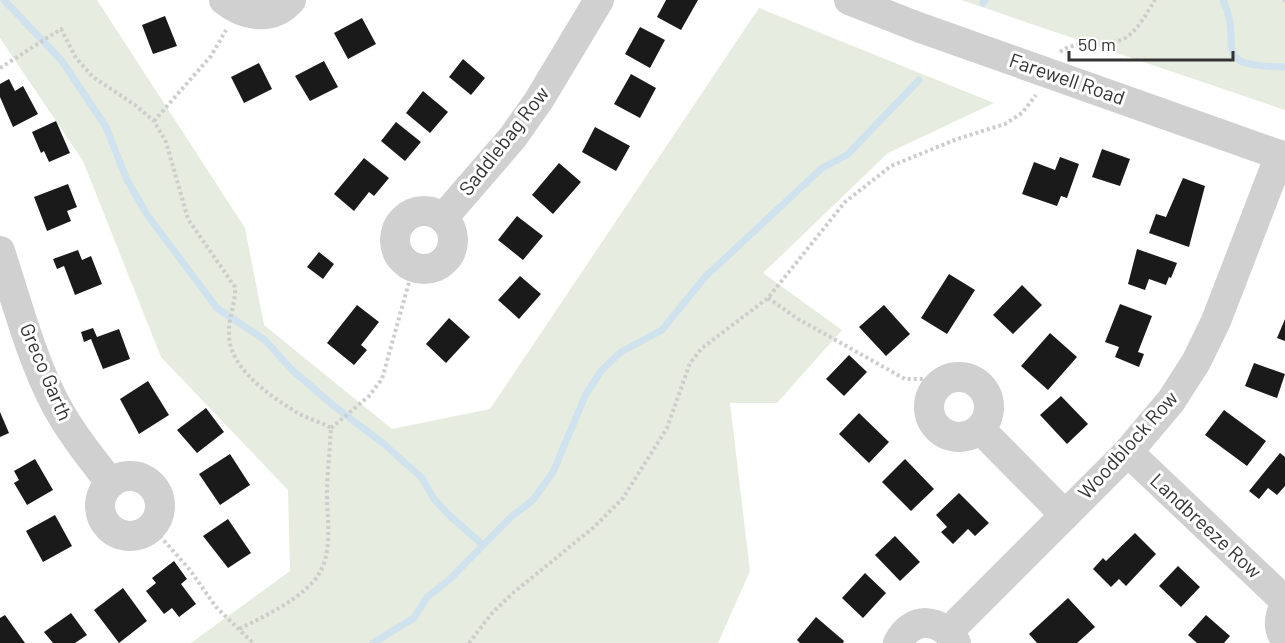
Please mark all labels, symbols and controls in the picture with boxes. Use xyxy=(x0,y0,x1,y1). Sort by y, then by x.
scale bar xyxy=(1069,24,1232,62)
text: 50 m xyxy=(1078,33,1116,55)
street label: Farewell Road xyxy=(1006,47,1128,109)
street label: Saddlebag Row xyxy=(453,81,553,200)
street label: Greco Garth xyxy=(16,319,78,424)
street label: Woodblock Row xyxy=(1072,385,1182,503)
street label: Landbreeze Row xyxy=(1146,468,1267,583)

